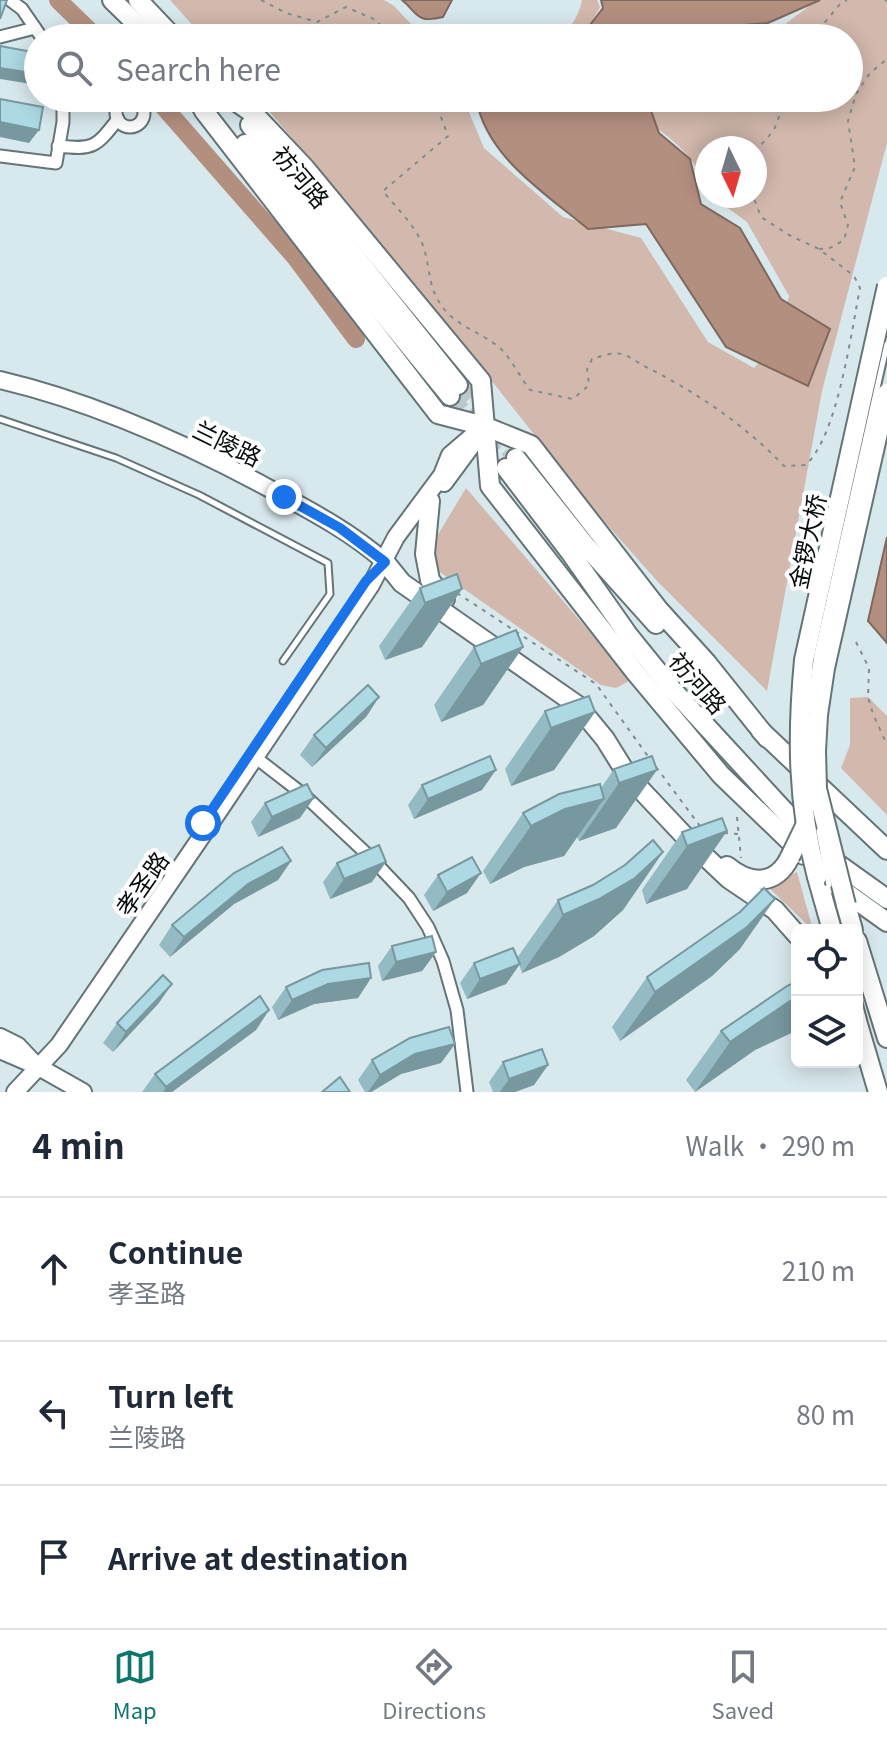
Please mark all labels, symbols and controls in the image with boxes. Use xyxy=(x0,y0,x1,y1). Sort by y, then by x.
search box xyxy=(24,24,863,112)
icon: search xyxy=(52,46,96,90)
text: Search here xyxy=(116,46,281,90)
north arrow xyxy=(695,136,767,208)
street label: 祊河路 xyxy=(265,137,339,215)
street label: 兰陵路 xyxy=(188,410,268,474)
route end xyxy=(266,479,302,515)
street label: 金锣大桥 xyxy=(779,490,833,592)
street label: 祊河路 xyxy=(662,643,736,721)
route start xyxy=(185,805,221,841)
street label: 孝圣路 xyxy=(106,843,176,923)
map controls xyxy=(791,924,863,1068)
button: locate xyxy=(791,924,863,996)
button: layers xyxy=(791,996,863,1068)
text: 4 min xyxy=(32,1120,125,1169)
text: Walk · 290 m xyxy=(686,1126,855,1163)
text: Continue xyxy=(108,1229,243,1273)
icon: ahead xyxy=(32,1247,76,1291)
text: 210 m xyxy=(782,1251,855,1288)
text: 孝圣路 xyxy=(108,1273,186,1310)
text: Turn left xyxy=(108,1373,234,1417)
icon: left xyxy=(32,1391,76,1435)
text: 80 m xyxy=(796,1395,855,1432)
text: 兰陵路 xyxy=(108,1417,186,1454)
icon: arrive xyxy=(32,1535,76,1579)
text: Arrive at destination xyxy=(108,1535,409,1579)
tab: Map xyxy=(113,1645,157,1725)
tab: Directions xyxy=(382,1645,486,1725)
tab: Saved xyxy=(712,1645,774,1725)

